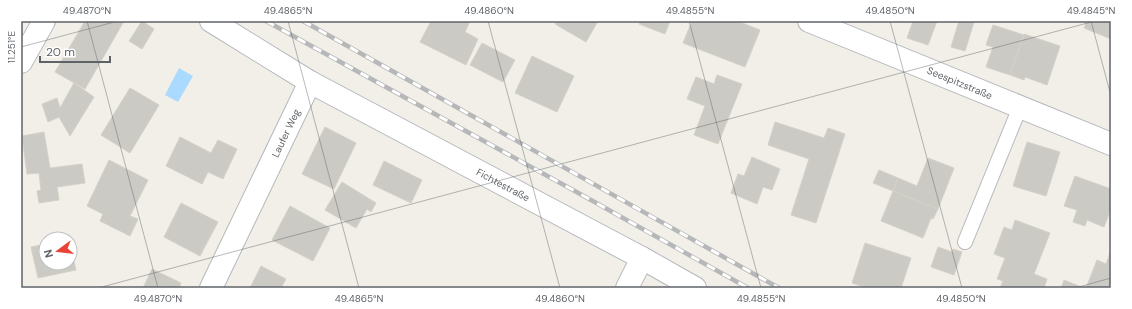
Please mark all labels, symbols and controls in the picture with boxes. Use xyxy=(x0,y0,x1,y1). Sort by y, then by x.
text: 49.4870°N xyxy=(63,4,111,17)
text: 49.4865°N xyxy=(264,4,312,17)
text: 49.4860°N xyxy=(464,4,514,17)
text: 49.4855°N xyxy=(666,4,714,17)
text: 49.4850°N xyxy=(865,4,915,17)
text: 49.4845°N xyxy=(1067,4,1115,17)
text: 11.251°E xyxy=(5,31,18,63)
scale bar xyxy=(40,38,110,64)
text: 20 m xyxy=(46,44,75,60)
street label: Seespitzstraße xyxy=(925,64,995,102)
street label: Laufer Weg xyxy=(269,107,303,160)
street label: Fichtestraße xyxy=(474,165,532,205)
north arrow xyxy=(38,231,78,271)
text: N xyxy=(41,248,56,259)
text: 49.4870°N xyxy=(134,292,182,305)
text: 49.4865°N xyxy=(335,292,383,305)
text: 49.4860°N xyxy=(535,292,585,305)
text: 49.4855°N xyxy=(737,292,785,305)
text: 49.4850°N xyxy=(936,292,986,305)

